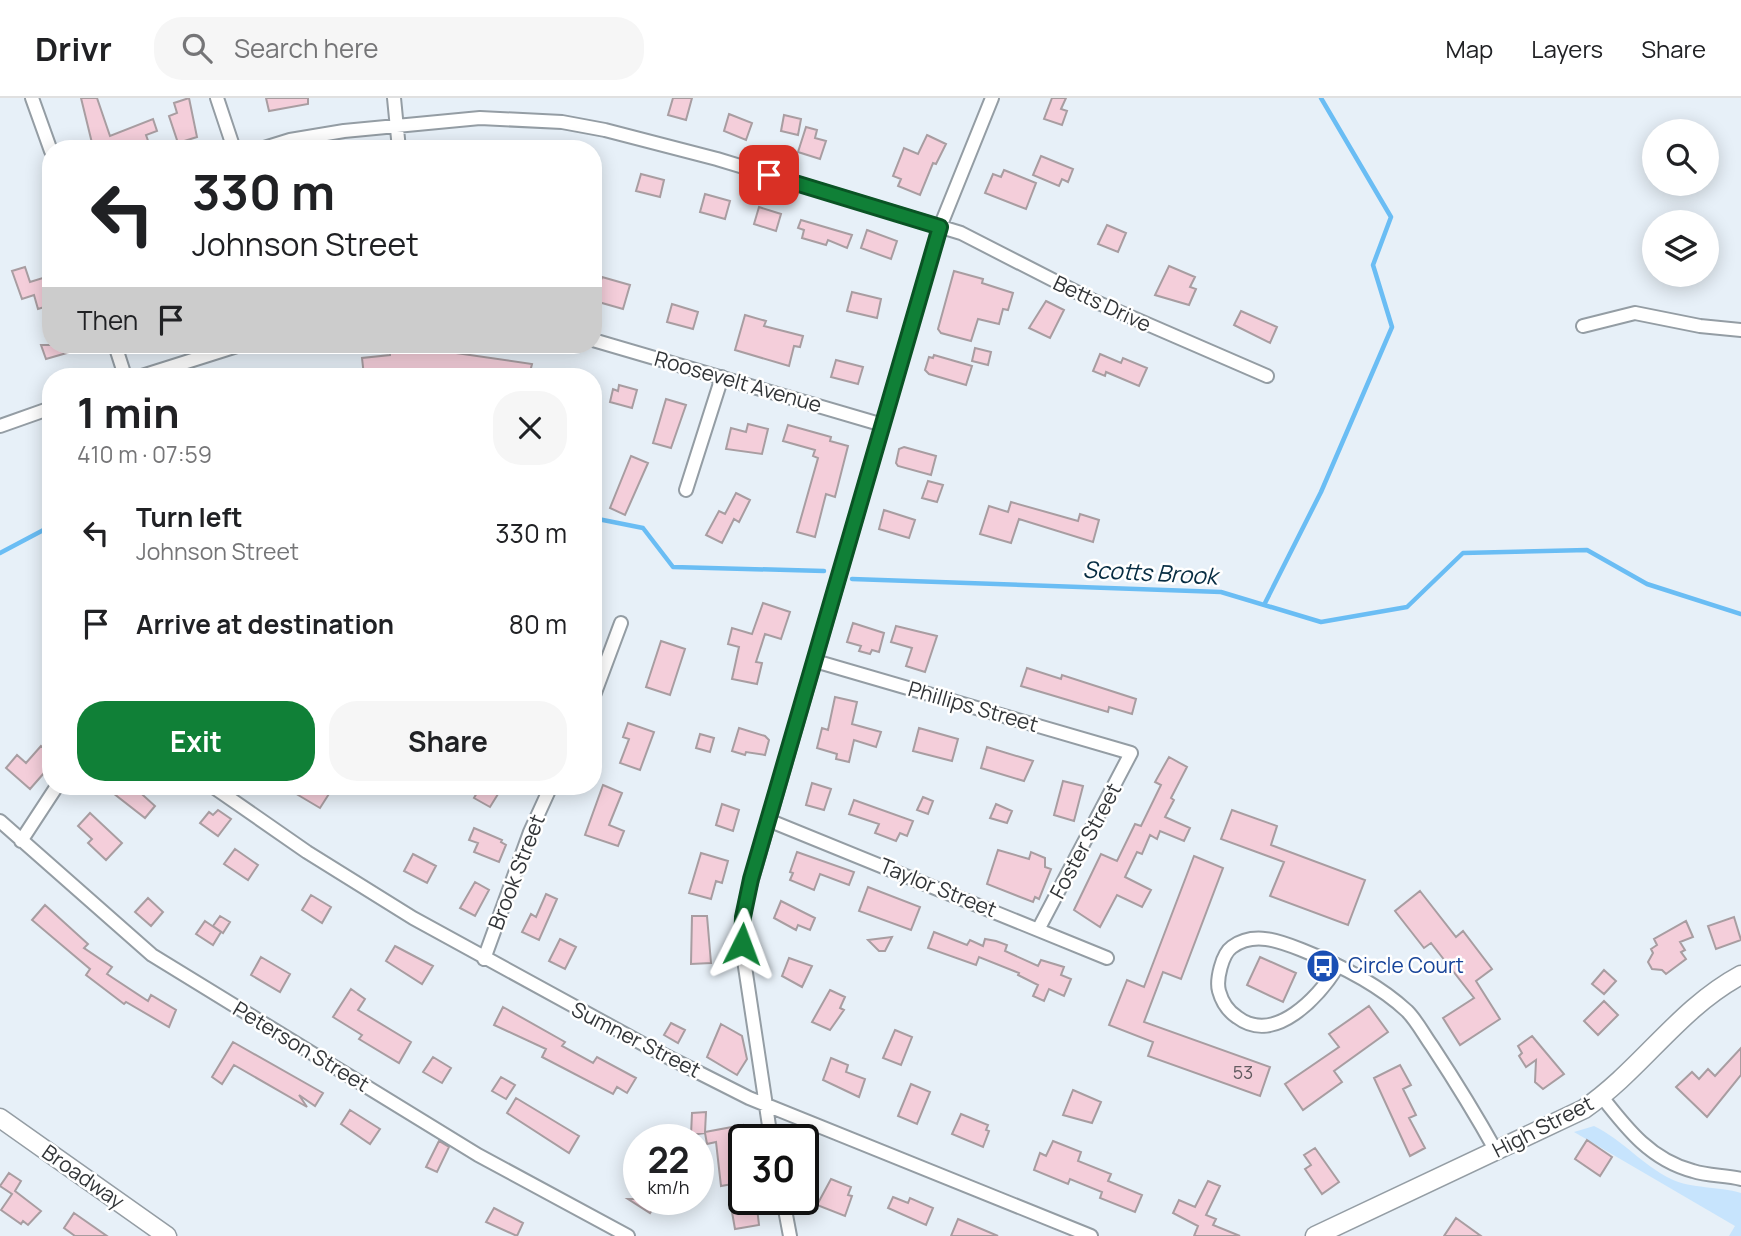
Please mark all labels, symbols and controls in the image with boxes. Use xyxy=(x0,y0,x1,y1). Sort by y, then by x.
search box xyxy=(154,17,644,80)
text: Drivr xyxy=(35,26,112,71)
icon: search xyxy=(178,29,216,67)
text: Search here xyxy=(234,30,378,66)
text: Map xyxy=(1446,32,1493,65)
text: Layers xyxy=(1531,32,1603,65)
text: Share xyxy=(1641,32,1706,65)
map controls xyxy=(1642,119,1719,287)
button: search xyxy=(1642,119,1719,196)
pin xyxy=(739,145,799,205)
icon: arrive xyxy=(750,156,788,194)
text: 330 m xyxy=(192,158,335,225)
icon: left xyxy=(77,168,168,259)
button: layers xyxy=(1642,210,1719,287)
text: Johnson Street xyxy=(192,222,419,266)
street label: Betts Drive xyxy=(1049,268,1156,338)
icon: arrive xyxy=(152,301,190,339)
text: Then xyxy=(77,302,138,338)
street label: Roosevelt Avenue xyxy=(651,344,825,418)
text: 1 min xyxy=(77,383,180,441)
button: close xyxy=(493,391,567,465)
text: 410 m · 07:59 xyxy=(77,438,212,470)
text: Turn left xyxy=(136,499,243,535)
icon: left xyxy=(77,514,115,552)
text: 330 m xyxy=(495,515,567,551)
text: Johnson Street xyxy=(136,535,299,567)
water label: Scotts Brook xyxy=(1082,552,1222,592)
icon: arrive xyxy=(77,605,115,643)
text: Arrive at destination xyxy=(136,606,394,642)
text: 80 m xyxy=(509,606,567,642)
street label: Phillips Street xyxy=(905,674,1042,738)
button: Exit xyxy=(77,701,315,781)
button: Share xyxy=(329,701,567,781)
street label: Foster Street xyxy=(1043,778,1127,903)
street label: Brook Street xyxy=(481,810,551,933)
street label: Taylor Street xyxy=(876,851,1001,923)
position arrow xyxy=(705,907,779,981)
bus stop icon: Circle Court xyxy=(1304,947,1342,985)
place label: Circle Court xyxy=(1348,951,1464,979)
street label: Peterson Street xyxy=(228,994,375,1098)
street label: Sumner Street xyxy=(567,995,706,1084)
house number: 53 xyxy=(1233,1060,1253,1084)
street label: High Street xyxy=(1487,1089,1598,1164)
speed limit sign: 30 xyxy=(728,1124,819,1215)
text: 22 xyxy=(648,1136,689,1184)
street label: Broadway xyxy=(37,1138,130,1215)
text: km/h xyxy=(648,1175,689,1199)

